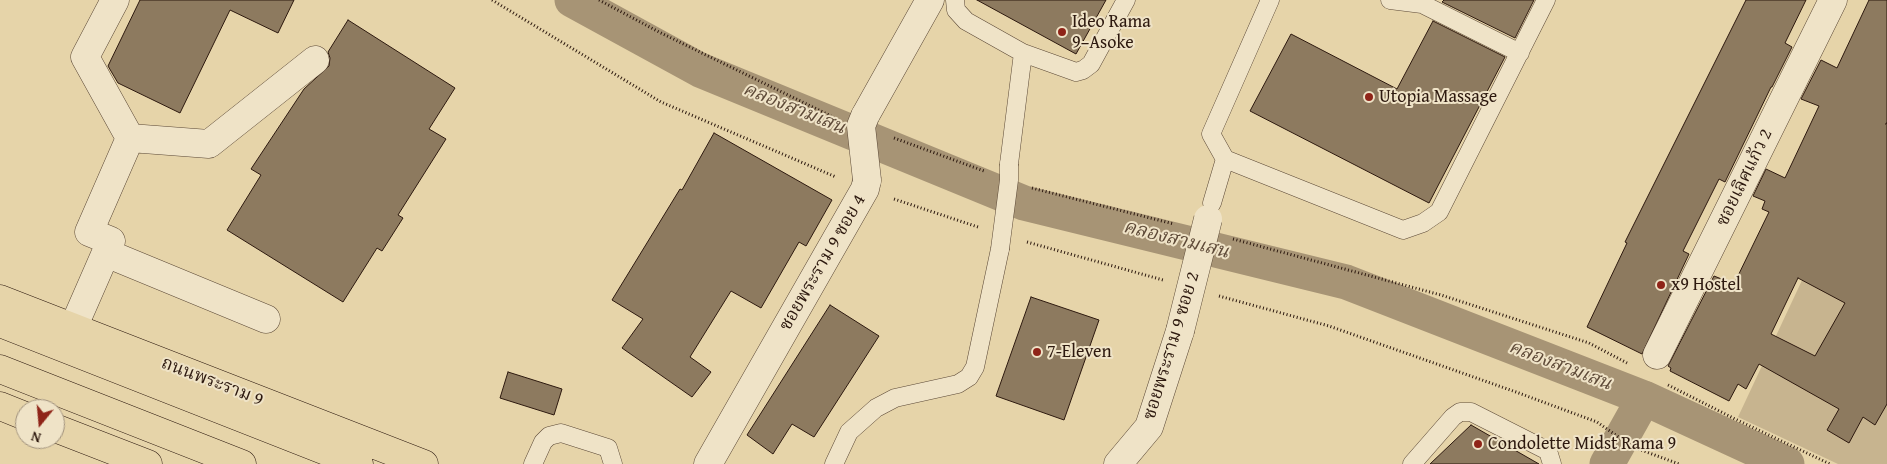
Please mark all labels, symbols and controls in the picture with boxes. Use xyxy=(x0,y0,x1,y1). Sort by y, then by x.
place label: Ideo Rama 9–Asoke xyxy=(1072,11,1151,54)
marker: Ideo Rama 9–Asoke xyxy=(1056,26,1068,38)
water label: คลองสามเสน xyxy=(740,78,848,140)
place label: Utopia Massage xyxy=(1379,86,1497,108)
marker: Utopia Massage xyxy=(1363,91,1375,103)
street label: ซอยเลิศแก้ว 2 xyxy=(1712,126,1778,230)
street label: ซอยพระราม 9 ซอย 4 xyxy=(775,191,871,335)
water label: คลองสามเสน xyxy=(1121,216,1231,264)
street label: ซอยพระราม 9 ซอย 2 xyxy=(1139,269,1205,423)
place label: x9 Hostel xyxy=(1671,274,1741,296)
marker: x9 Hostel xyxy=(1655,279,1667,291)
water label: คลองสามเสน xyxy=(1505,336,1615,396)
place label: 7-Eleven xyxy=(1047,341,1112,363)
marker: 7-Eleven xyxy=(1031,346,1043,358)
street label: ถนนพระราม 9 xyxy=(158,353,266,411)
north arrow xyxy=(15,399,65,449)
text: N xyxy=(29,426,43,448)
place label: Condolette Midst Rama 9 xyxy=(1488,433,1676,455)
marker: Condolette Midst Rama 9 xyxy=(1472,438,1484,450)

